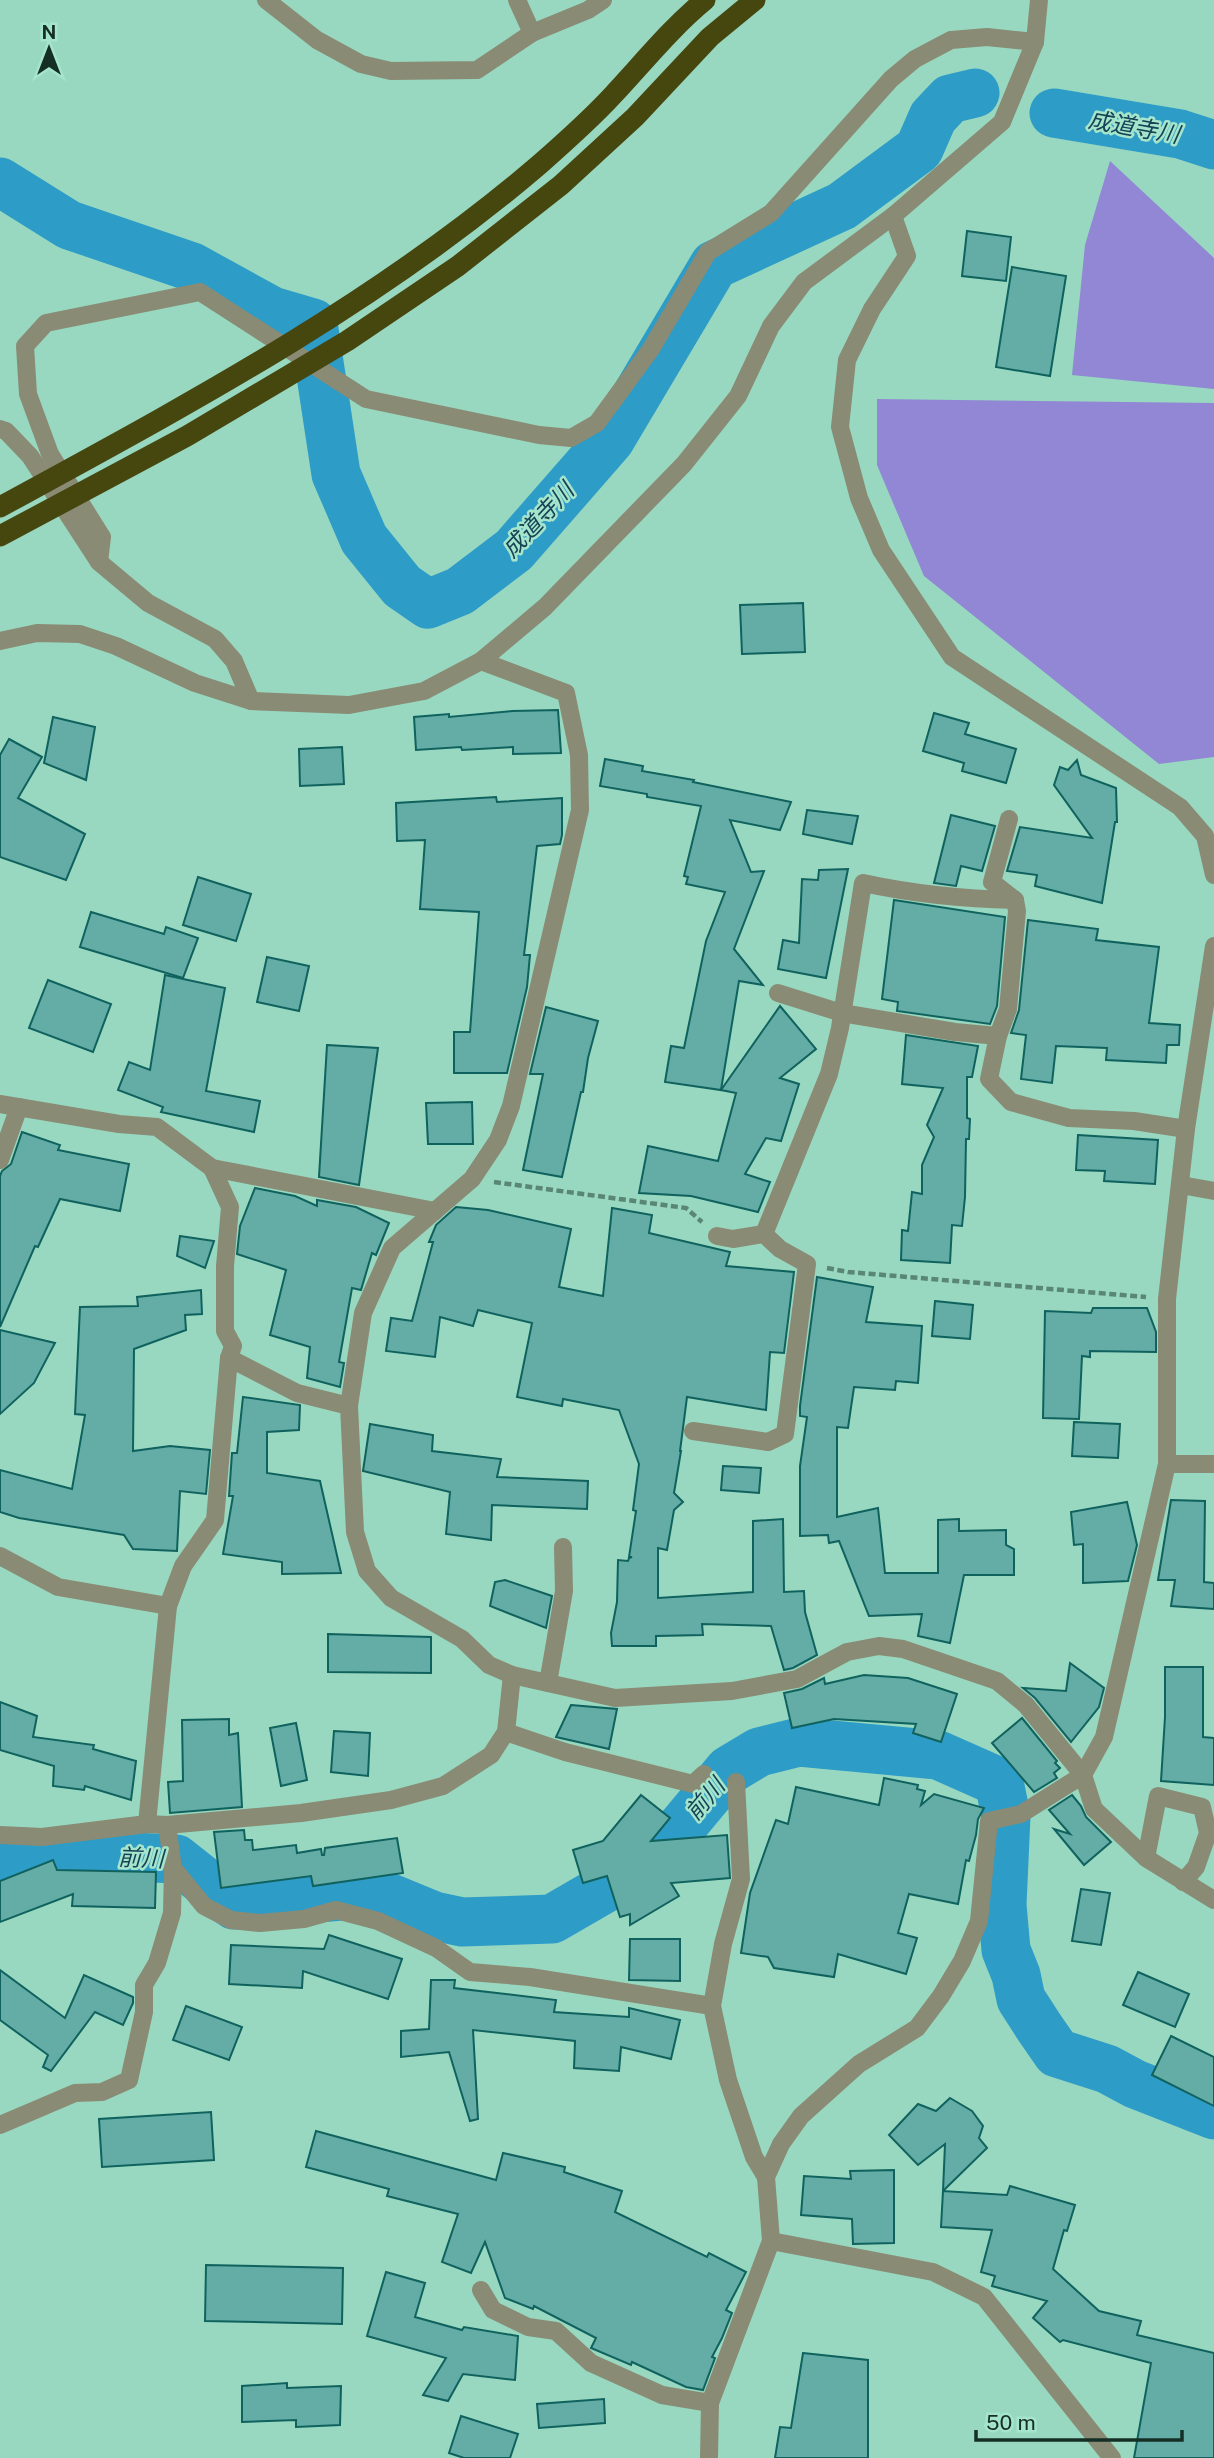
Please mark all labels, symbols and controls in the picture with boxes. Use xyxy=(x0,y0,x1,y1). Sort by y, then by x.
north arrow xyxy=(14,14,84,84)
text: N xyxy=(42,21,56,43)
water label: 成道寺川 xyxy=(1086,105,1185,148)
water label: 成道寺川 xyxy=(496,475,581,563)
water label: 前川 xyxy=(679,1770,732,1825)
water label: 前川 xyxy=(118,1843,167,1872)
scale bar xyxy=(976,2398,1182,2442)
text: 50 m xyxy=(986,2410,1036,2435)

